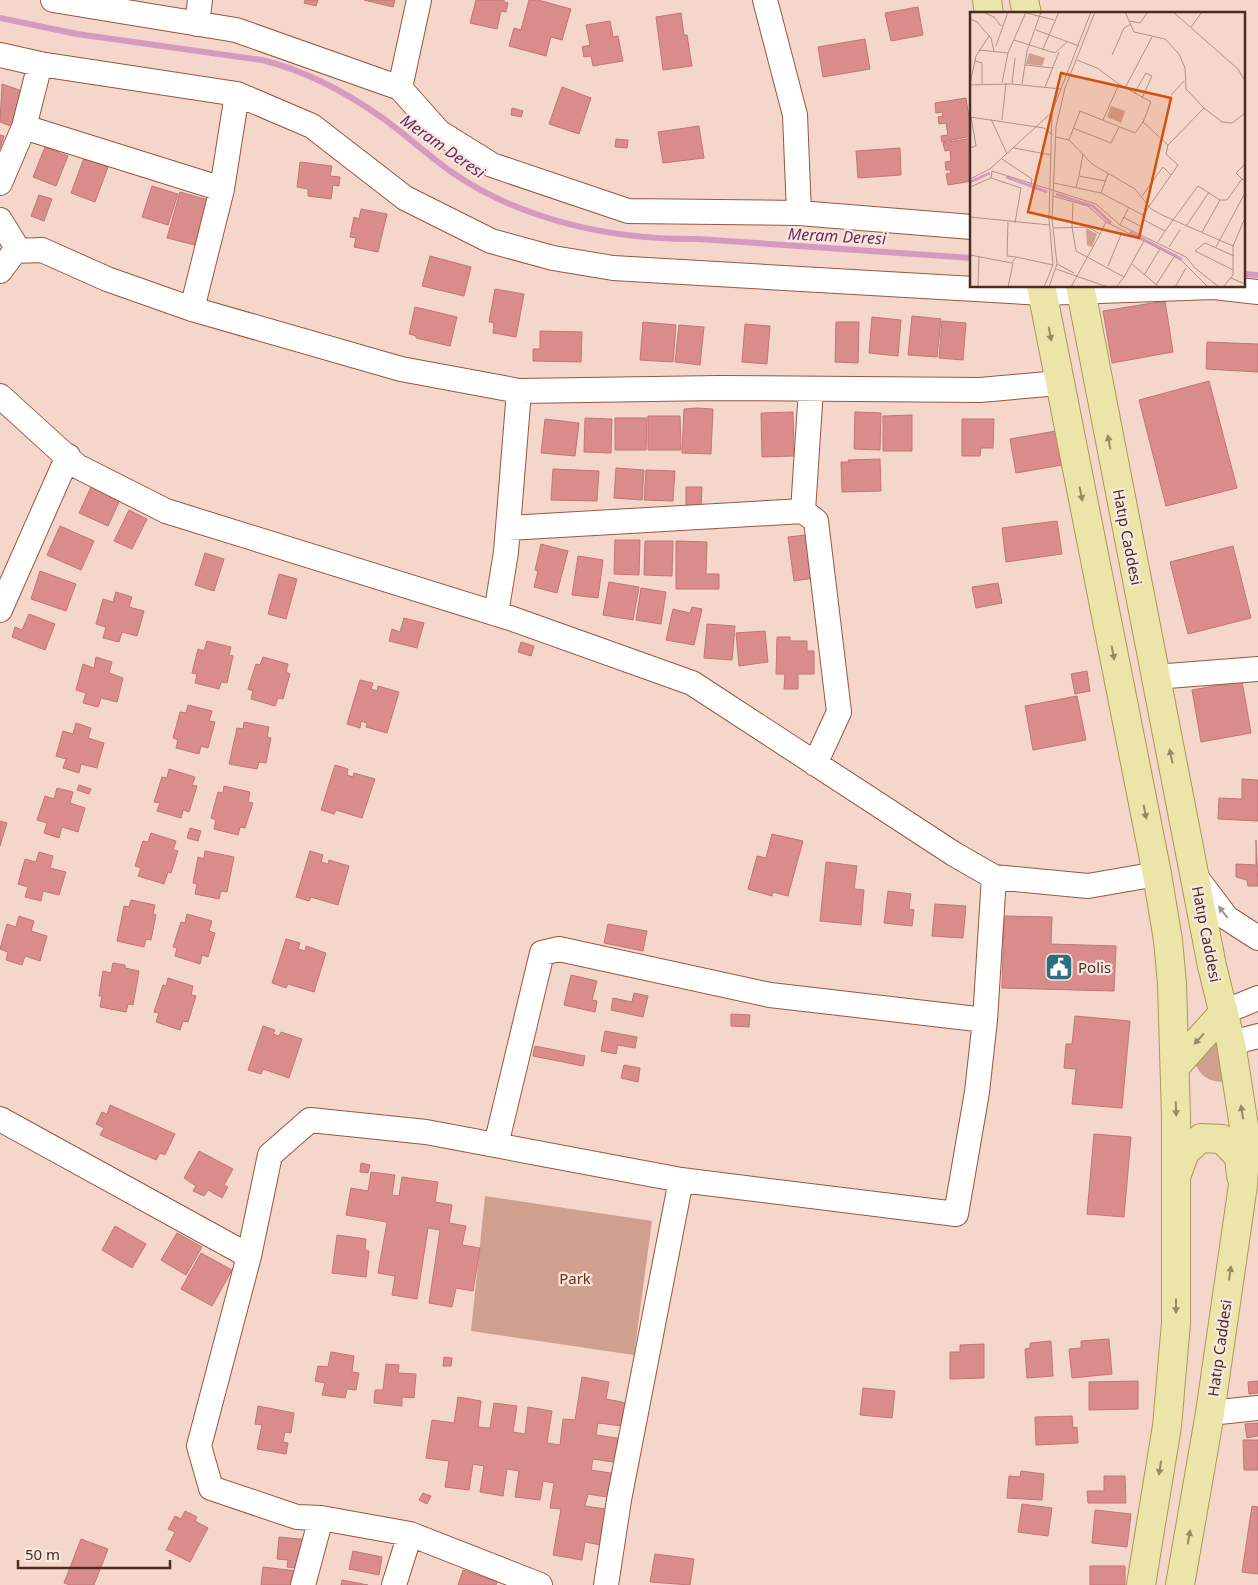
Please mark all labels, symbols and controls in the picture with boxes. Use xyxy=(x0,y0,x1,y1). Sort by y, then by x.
inset map xyxy=(970,12,1246,288)
water label: Meram Deresi xyxy=(396,109,490,184)
water label: Meram Deresi xyxy=(787,222,888,250)
one-way arrow xyxy=(1047,327,1055,343)
one-way arrow xyxy=(1105,433,1113,449)
one-way arrow xyxy=(1078,486,1086,502)
street label: Hatıp Caddesi xyxy=(1109,487,1147,587)
one-way arrow xyxy=(1109,645,1117,661)
one-way arrow xyxy=(1167,748,1175,763)
one-way arrow xyxy=(1141,805,1149,820)
street label: Hatıp Caddesi xyxy=(1188,884,1226,984)
one-way arrow xyxy=(1217,906,1228,919)
public building icon: Polis xyxy=(1044,952,1074,982)
place label: Polis xyxy=(1078,957,1111,977)
one-way arrow xyxy=(1194,1033,1205,1046)
one-way arrow xyxy=(1172,1101,1180,1117)
one-way arrow xyxy=(1237,1103,1245,1119)
one-way arrow xyxy=(1226,1264,1234,1280)
park label: Park xyxy=(559,1268,591,1288)
one-way arrow xyxy=(1172,1298,1180,1314)
street label: Hatıp Caddesi xyxy=(1202,1298,1236,1398)
one-way arrow xyxy=(1155,1460,1163,1476)
one-way arrow xyxy=(1185,1529,1193,1545)
scale bar xyxy=(18,1538,170,1570)
text: 50 m xyxy=(25,1544,60,1564)

